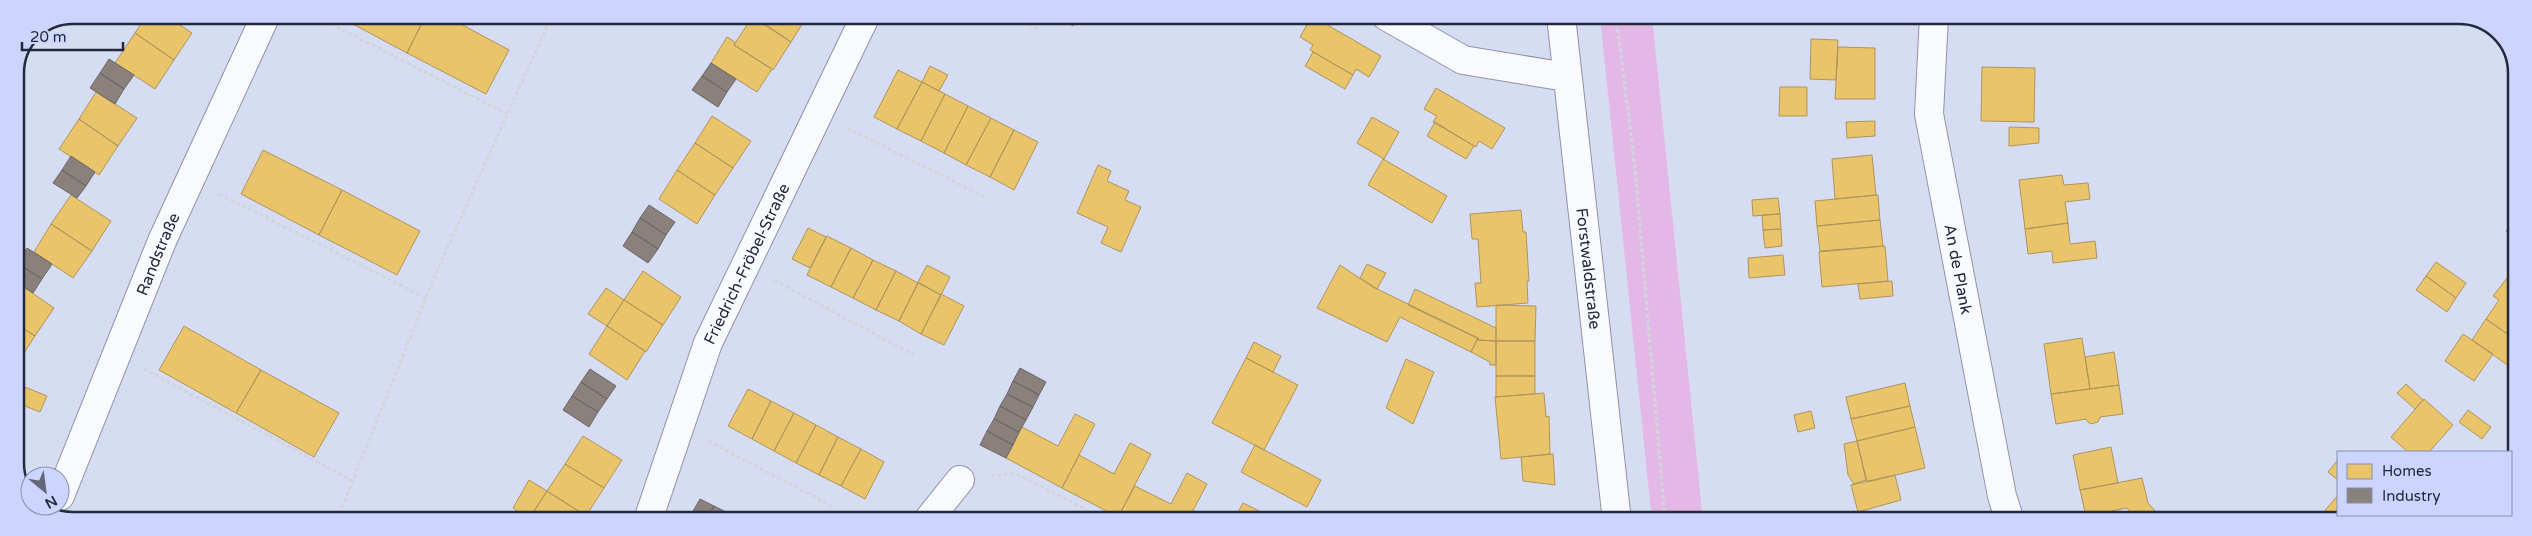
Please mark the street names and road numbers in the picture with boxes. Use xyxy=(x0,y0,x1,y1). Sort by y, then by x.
street label: Friedrich-Fröbel-Straße xyxy=(700,180,794,348)
street label: Forstwaldstraße xyxy=(1571,207,1605,330)
street label: Randstraße xyxy=(132,210,185,299)
street label: An de Plank xyxy=(1939,223,1976,316)

